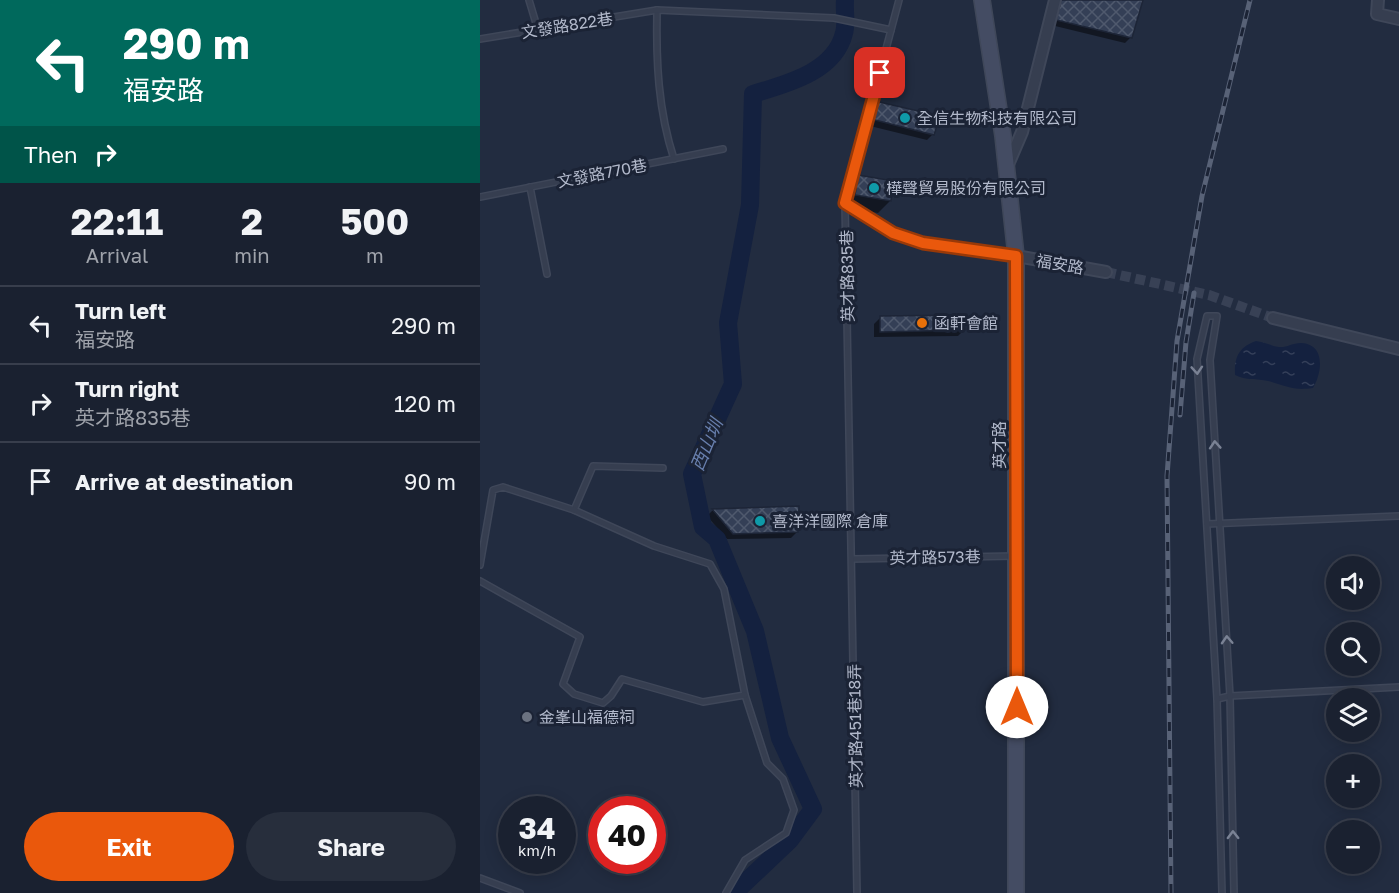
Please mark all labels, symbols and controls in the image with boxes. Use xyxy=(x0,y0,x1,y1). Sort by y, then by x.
street label: 文發路822巷 xyxy=(520,8,614,42)
text: 290 m xyxy=(123,18,250,68)
icon: left xyxy=(24,24,102,102)
pin xyxy=(854,47,905,98)
icon: arrive xyxy=(863,56,896,89)
text: 福安路 xyxy=(123,74,204,106)
place label: 全信生物科技有限公司 xyxy=(917,108,1077,128)
marker: 全信生物科技有限公司 xyxy=(898,111,912,125)
icon: right xyxy=(89,138,122,171)
text: Then xyxy=(24,141,77,168)
street label: 文發路770巷 xyxy=(555,155,649,191)
place label: 樺聲貿易股份有限公司 xyxy=(886,178,1046,198)
marker: 樺聲貿易股份有限公司 xyxy=(867,181,881,195)
text: 22:11 xyxy=(71,200,163,243)
text: 2 xyxy=(241,200,263,243)
text: 500 xyxy=(340,200,409,243)
street label: 英才路835巷 xyxy=(836,230,858,322)
text: Arrival xyxy=(86,243,148,267)
text: min xyxy=(234,243,270,267)
text: m xyxy=(366,243,384,267)
street label: 福安路 xyxy=(1035,250,1085,278)
text: Turn left xyxy=(75,297,166,324)
icon: left xyxy=(24,309,57,342)
text: 290 m xyxy=(391,312,456,339)
place label: 函軒會館 xyxy=(934,313,998,333)
marker: 函軒會館 xyxy=(915,316,929,330)
text: 福安路 xyxy=(75,327,135,351)
one-way arrow xyxy=(1191,365,1204,374)
text: Turn right xyxy=(75,375,179,402)
icon: right xyxy=(24,387,57,420)
text: 120 m xyxy=(394,390,456,417)
text: 英才路835巷 xyxy=(75,405,191,429)
water label: 西山圳 xyxy=(685,413,728,474)
street label: 英才路 xyxy=(989,421,1009,469)
one-way arrow xyxy=(1209,440,1222,449)
icon: arrive xyxy=(24,465,57,498)
text: Arrive at destination xyxy=(75,468,293,495)
text: 90 m xyxy=(404,468,456,495)
place label: 喜洋洋國際 倉庫 xyxy=(772,511,888,531)
marker: 喜洋洋國際 倉庫 xyxy=(753,514,767,528)
street label: 英才路573巷 xyxy=(889,546,981,568)
map controls xyxy=(1326,556,1380,874)
button: sound xyxy=(1326,556,1380,610)
button: search xyxy=(1326,622,1380,676)
one-way arrow xyxy=(1220,635,1233,644)
street label: 英才路451巷18弄 xyxy=(844,664,866,788)
position arrow xyxy=(985,675,1049,739)
button: layers xyxy=(1326,688,1380,742)
place label: 金峯山福德祠 xyxy=(539,707,635,727)
marker: 金峯山福德祠 xyxy=(520,710,534,724)
button: + xyxy=(1326,754,1380,808)
speed limit sign: 40 xyxy=(588,796,666,874)
text: 34 xyxy=(518,810,556,846)
button: Exit xyxy=(24,812,234,881)
button: Share xyxy=(246,812,456,881)
button: − xyxy=(1326,820,1380,874)
one-way arrow xyxy=(1227,830,1239,839)
text: km/h xyxy=(518,841,556,859)

